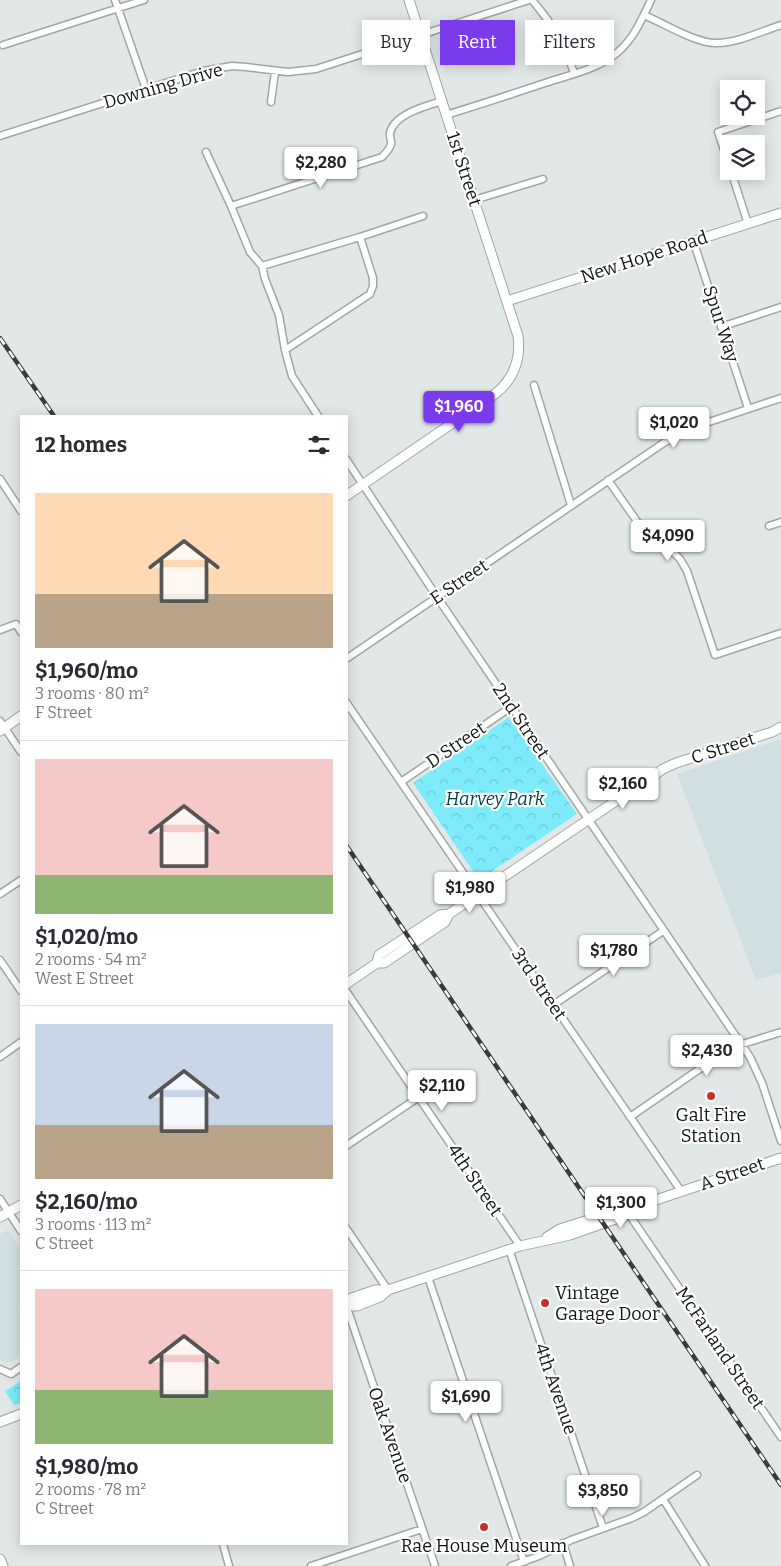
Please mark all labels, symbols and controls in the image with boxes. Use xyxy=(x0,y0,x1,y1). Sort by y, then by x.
chip: Buy xyxy=(362,20,430,65)
chip: Rent xyxy=(440,20,515,65)
chip: Filters xyxy=(525,20,614,65)
street label: Downing Drive xyxy=(101,58,225,114)
map controls xyxy=(720,80,765,180)
button: locate xyxy=(720,80,765,125)
street label: 1st Street xyxy=(442,129,486,209)
button: layers xyxy=(720,135,765,180)
pin: $2,280 xyxy=(280,146,362,189)
text: $2,280 xyxy=(295,153,347,172)
street label: New Hope Road xyxy=(578,226,711,288)
street label: Spur Way xyxy=(698,283,744,366)
pin: $1,960 xyxy=(418,390,500,433)
text: $1,960 xyxy=(434,397,484,416)
pin: $1,020 xyxy=(633,406,715,449)
text: $1,020 xyxy=(649,413,699,432)
icon: filters xyxy=(305,431,333,459)
text: 12 homes xyxy=(35,432,127,458)
pin: $4,090 xyxy=(627,520,709,562)
icon: home xyxy=(139,526,229,616)
text: $4,090 xyxy=(642,526,694,545)
street label: E Street xyxy=(426,554,493,609)
text: $1,960/mo xyxy=(35,658,138,684)
street label: 2nd Street xyxy=(488,679,555,763)
text: 3 rooms · 80 m² xyxy=(35,684,149,703)
text: F Street xyxy=(35,703,92,722)
street label: D Street xyxy=(422,717,490,773)
street label: C Street xyxy=(688,727,758,769)
pin: $2,160 xyxy=(582,768,664,810)
text: $2,160 xyxy=(599,774,647,793)
park label: Harvey Park xyxy=(445,788,545,810)
icon: home xyxy=(139,791,229,881)
pin: $1,980 xyxy=(429,872,511,914)
text: $1,980 xyxy=(445,878,495,897)
text: $1,020/mo xyxy=(35,924,138,950)
pin: $1,780 xyxy=(573,934,655,977)
text: $1,780 xyxy=(590,941,638,960)
street label: 3rd Street xyxy=(507,944,571,1025)
text: 2 rooms · 54 m² xyxy=(35,950,147,969)
text: West E Street xyxy=(35,969,134,988)
pin: $2,430 xyxy=(666,1034,748,1077)
text: $2,430 xyxy=(681,1041,733,1060)
icon: home xyxy=(139,1056,229,1146)
pin: $2,110 xyxy=(401,1070,483,1112)
text: $2,110 xyxy=(419,1076,465,1095)
marker: Galt Fire Station xyxy=(705,1090,717,1102)
place label: Galt Fire Station xyxy=(676,1104,746,1147)
street label: 4th Street xyxy=(443,1140,507,1221)
street label: A Street xyxy=(697,1153,768,1195)
pin: $1,300 xyxy=(580,1186,662,1229)
text: $2,160/mo xyxy=(35,1189,138,1215)
text: $1,300 xyxy=(596,1193,646,1212)
text: 3 rooms · 113 m² xyxy=(35,1215,151,1234)
text: C Street xyxy=(35,1234,94,1253)
place label: Vintage Garage Door xyxy=(555,1282,660,1325)
street label: McFarland Street xyxy=(671,1282,769,1414)
marker: Vintage Garage Door xyxy=(539,1297,551,1309)
icon: home xyxy=(139,1321,229,1411)
street label: 4th Avenue xyxy=(530,1341,582,1437)
pin: $1,690 xyxy=(425,1380,507,1423)
street label: Oak Avenue xyxy=(363,1384,417,1486)
text: $1,690 xyxy=(441,1387,491,1406)
text: $1,980/mo xyxy=(35,1454,138,1480)
pin: $3,850 xyxy=(562,1474,644,1517)
text: 2 rooms · 78 m² xyxy=(35,1480,146,1499)
text: $3,850 xyxy=(578,1481,628,1500)
text: C Street xyxy=(35,1499,94,1518)
marker: Rae House Museum xyxy=(478,1521,490,1533)
place label: Rae House Museum xyxy=(401,1535,567,1557)

